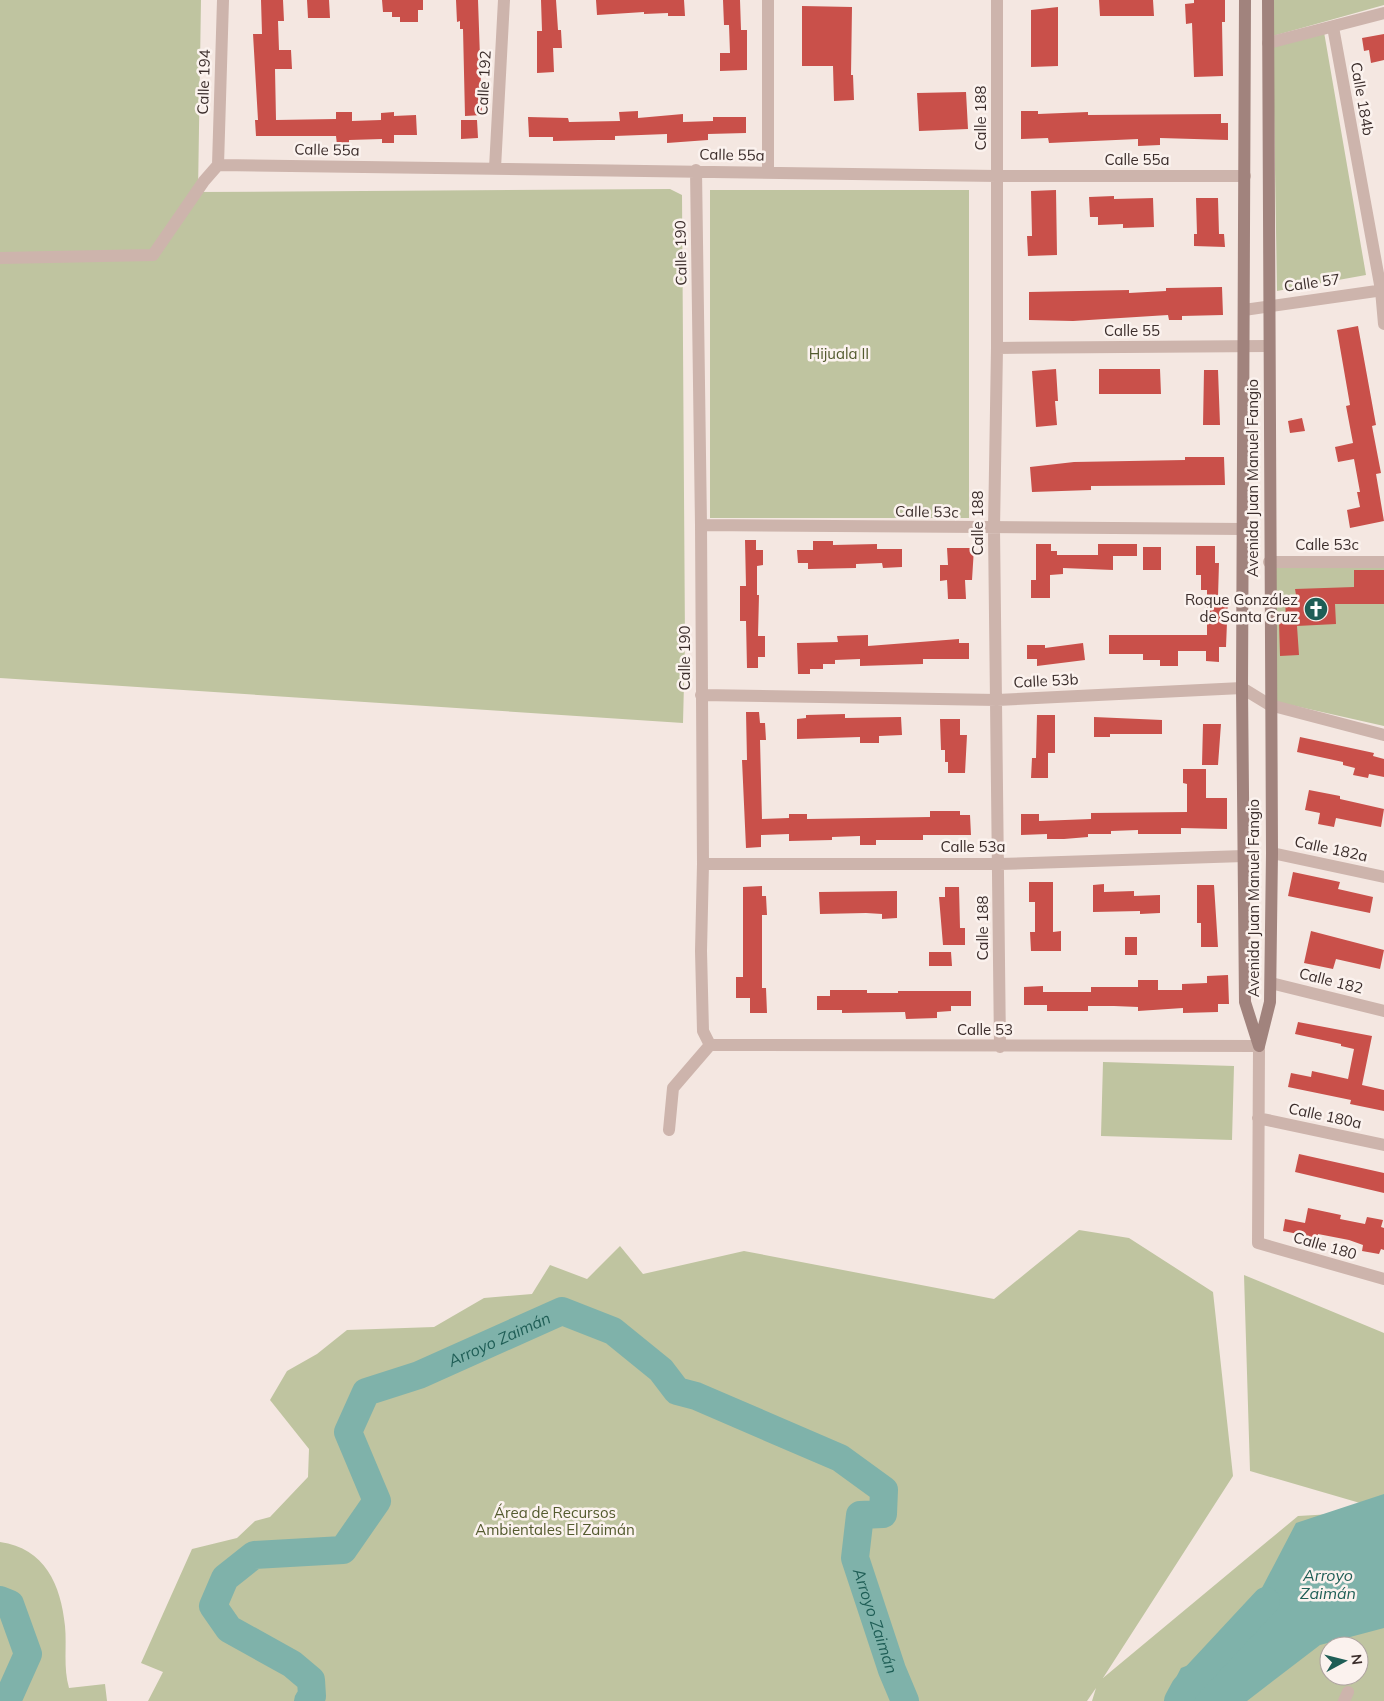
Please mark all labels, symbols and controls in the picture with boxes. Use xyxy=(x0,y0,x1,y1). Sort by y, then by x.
street label: Calle 194 xyxy=(193,49,214,115)
street label: Calle 192 xyxy=(472,50,495,116)
street label: Calle 184b xyxy=(1347,61,1378,137)
street label: Calle 188 xyxy=(971,85,990,151)
street label: Calle 55a xyxy=(294,139,360,160)
street label: Calle 55a xyxy=(699,144,765,165)
street label: Calle 55a xyxy=(1104,150,1170,169)
street label: Calle 190 xyxy=(670,220,691,286)
street label: Calle 57 xyxy=(1283,269,1341,296)
street label: Calle 55 xyxy=(1104,321,1160,340)
park label: Hijuala II xyxy=(809,344,869,363)
street label: Avenida Juan Manuel Fangio xyxy=(1243,379,1262,577)
street label: Calle 188 xyxy=(968,490,987,556)
street label: Calle 53c xyxy=(895,501,959,522)
street label: Calle 53c xyxy=(1295,535,1359,554)
place label: Roque González de Santa Cruz xyxy=(1185,590,1298,626)
church icon: Roque González de Santa Cruz xyxy=(1303,596,1329,622)
street label: Calle 190 xyxy=(675,625,694,691)
street label: Calle 53b xyxy=(1013,669,1079,692)
street label: Avenida Juan Manuel Fangio xyxy=(1244,799,1263,997)
street label: Calle 182a xyxy=(1293,832,1369,866)
street label: Calle 53a xyxy=(940,837,1006,856)
street label: Calle 188 xyxy=(973,895,992,961)
street label: Calle 182 xyxy=(1297,963,1365,998)
street label: Calle 53 xyxy=(957,1020,1013,1039)
street label: Calle 180a xyxy=(1287,1099,1363,1133)
street label: Calle 180 xyxy=(1291,1227,1359,1264)
water label: Arroyo Zaimán xyxy=(444,1307,554,1371)
park label: Área de Recursos Ambientales El Zaimán xyxy=(475,1503,635,1539)
water label: Arroyo Zaimán xyxy=(849,1565,902,1676)
water label: Arroyo Zaimán xyxy=(1300,1565,1356,1603)
north arrow xyxy=(1319,1636,1369,1686)
text: N xyxy=(1347,1653,1366,1666)

